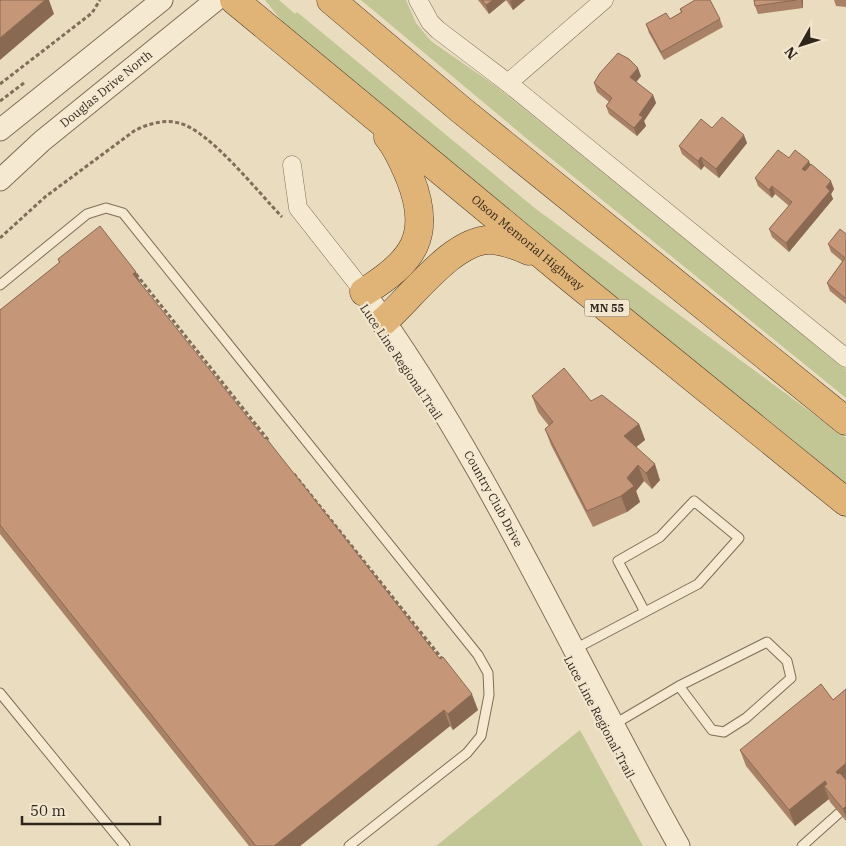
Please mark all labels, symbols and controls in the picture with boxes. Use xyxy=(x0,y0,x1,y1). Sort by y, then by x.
north arrow xyxy=(776,20,826,70)
text: N xyxy=(780,43,801,63)
street label: Douglas Drive North xyxy=(57,46,155,130)
street label: Olson Memorial Highway xyxy=(468,192,588,294)
road number: MN 55 xyxy=(584,300,630,316)
street label: Luce Line Regional Trail xyxy=(357,301,446,423)
street label: Country Club Drive xyxy=(461,448,526,549)
street label: Luce Line Regional Trail xyxy=(561,653,638,781)
scale bar xyxy=(22,794,160,826)
text: 50 m xyxy=(30,801,66,820)

